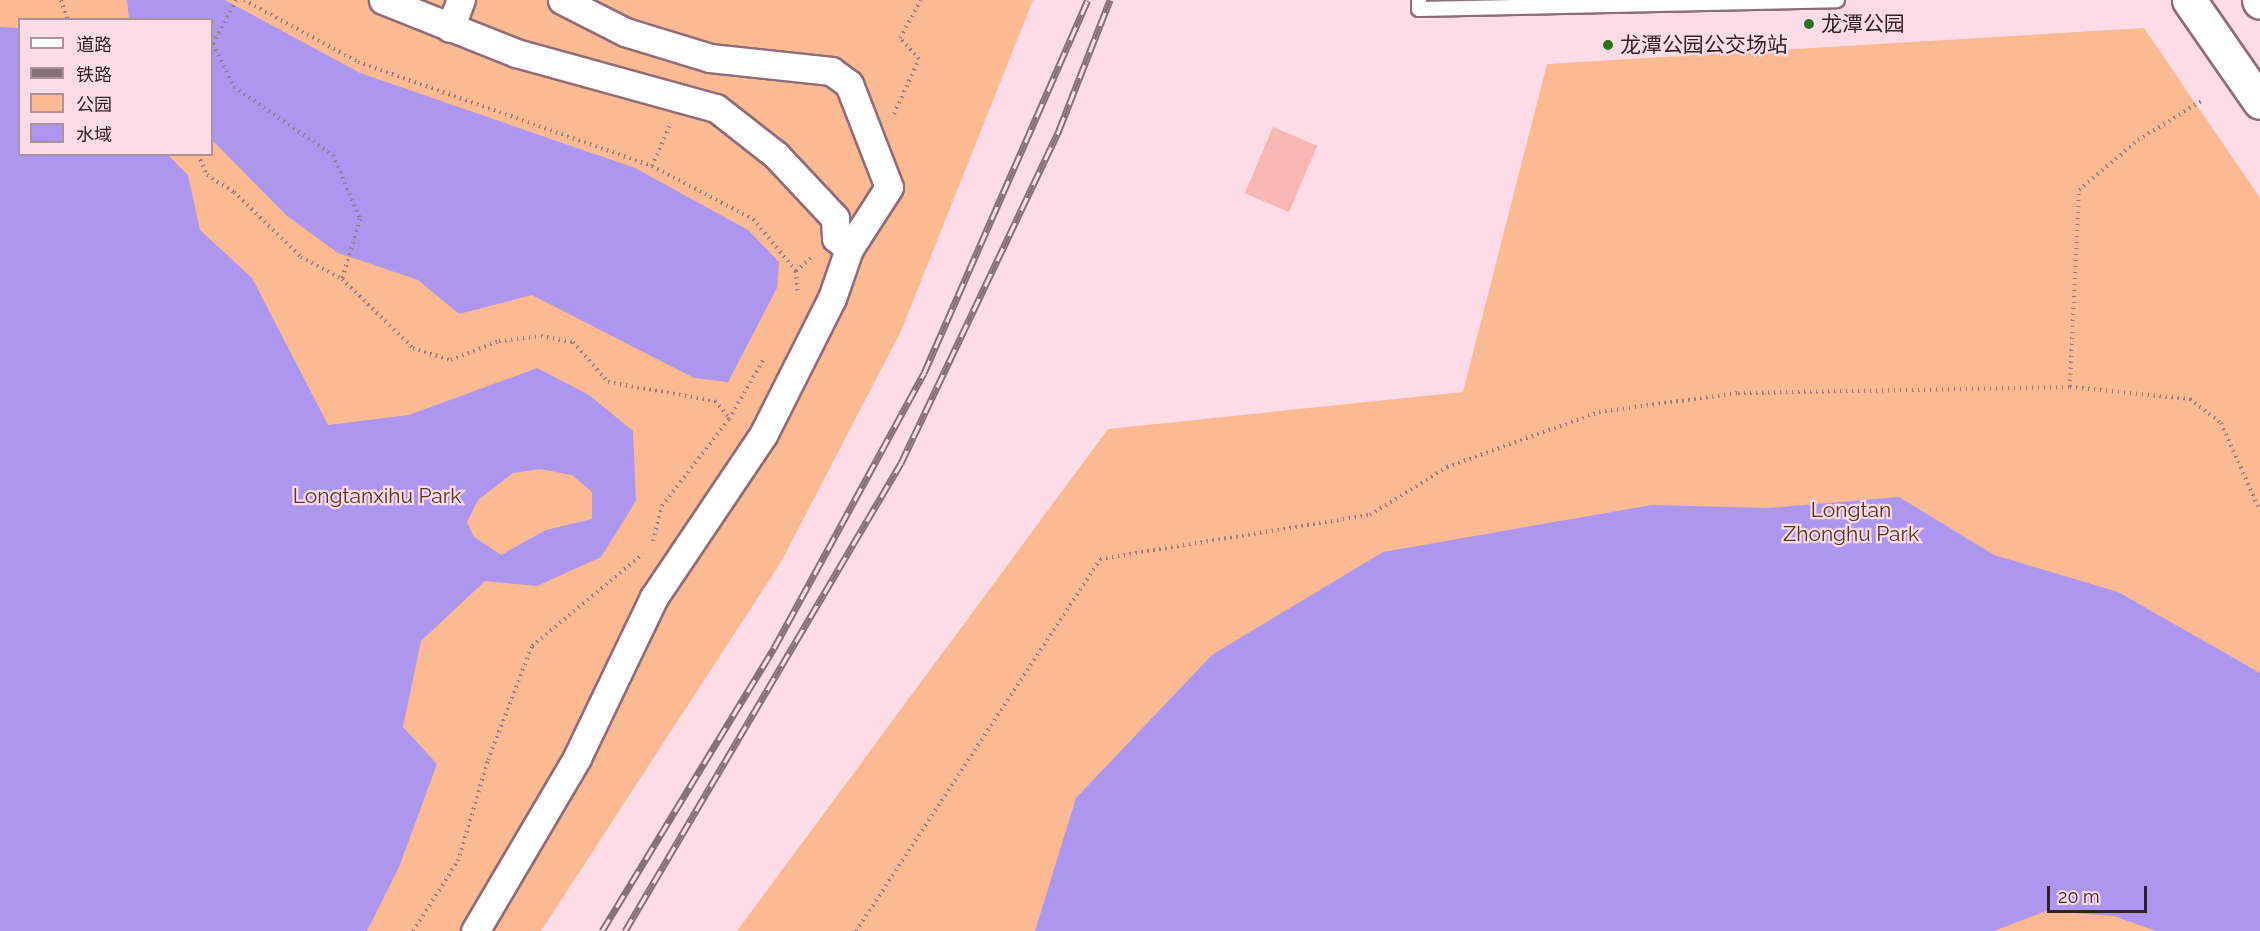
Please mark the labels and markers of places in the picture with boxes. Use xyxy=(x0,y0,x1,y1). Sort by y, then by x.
place label: 龙潭公园 xyxy=(1821,11,1905,37)
marker: 龙潭公园 xyxy=(1802,17,1816,31)
place label: 龙潭公园公交场站 xyxy=(1620,32,1788,58)
marker: 龙潭公园公交场站 xyxy=(1601,38,1615,52)

